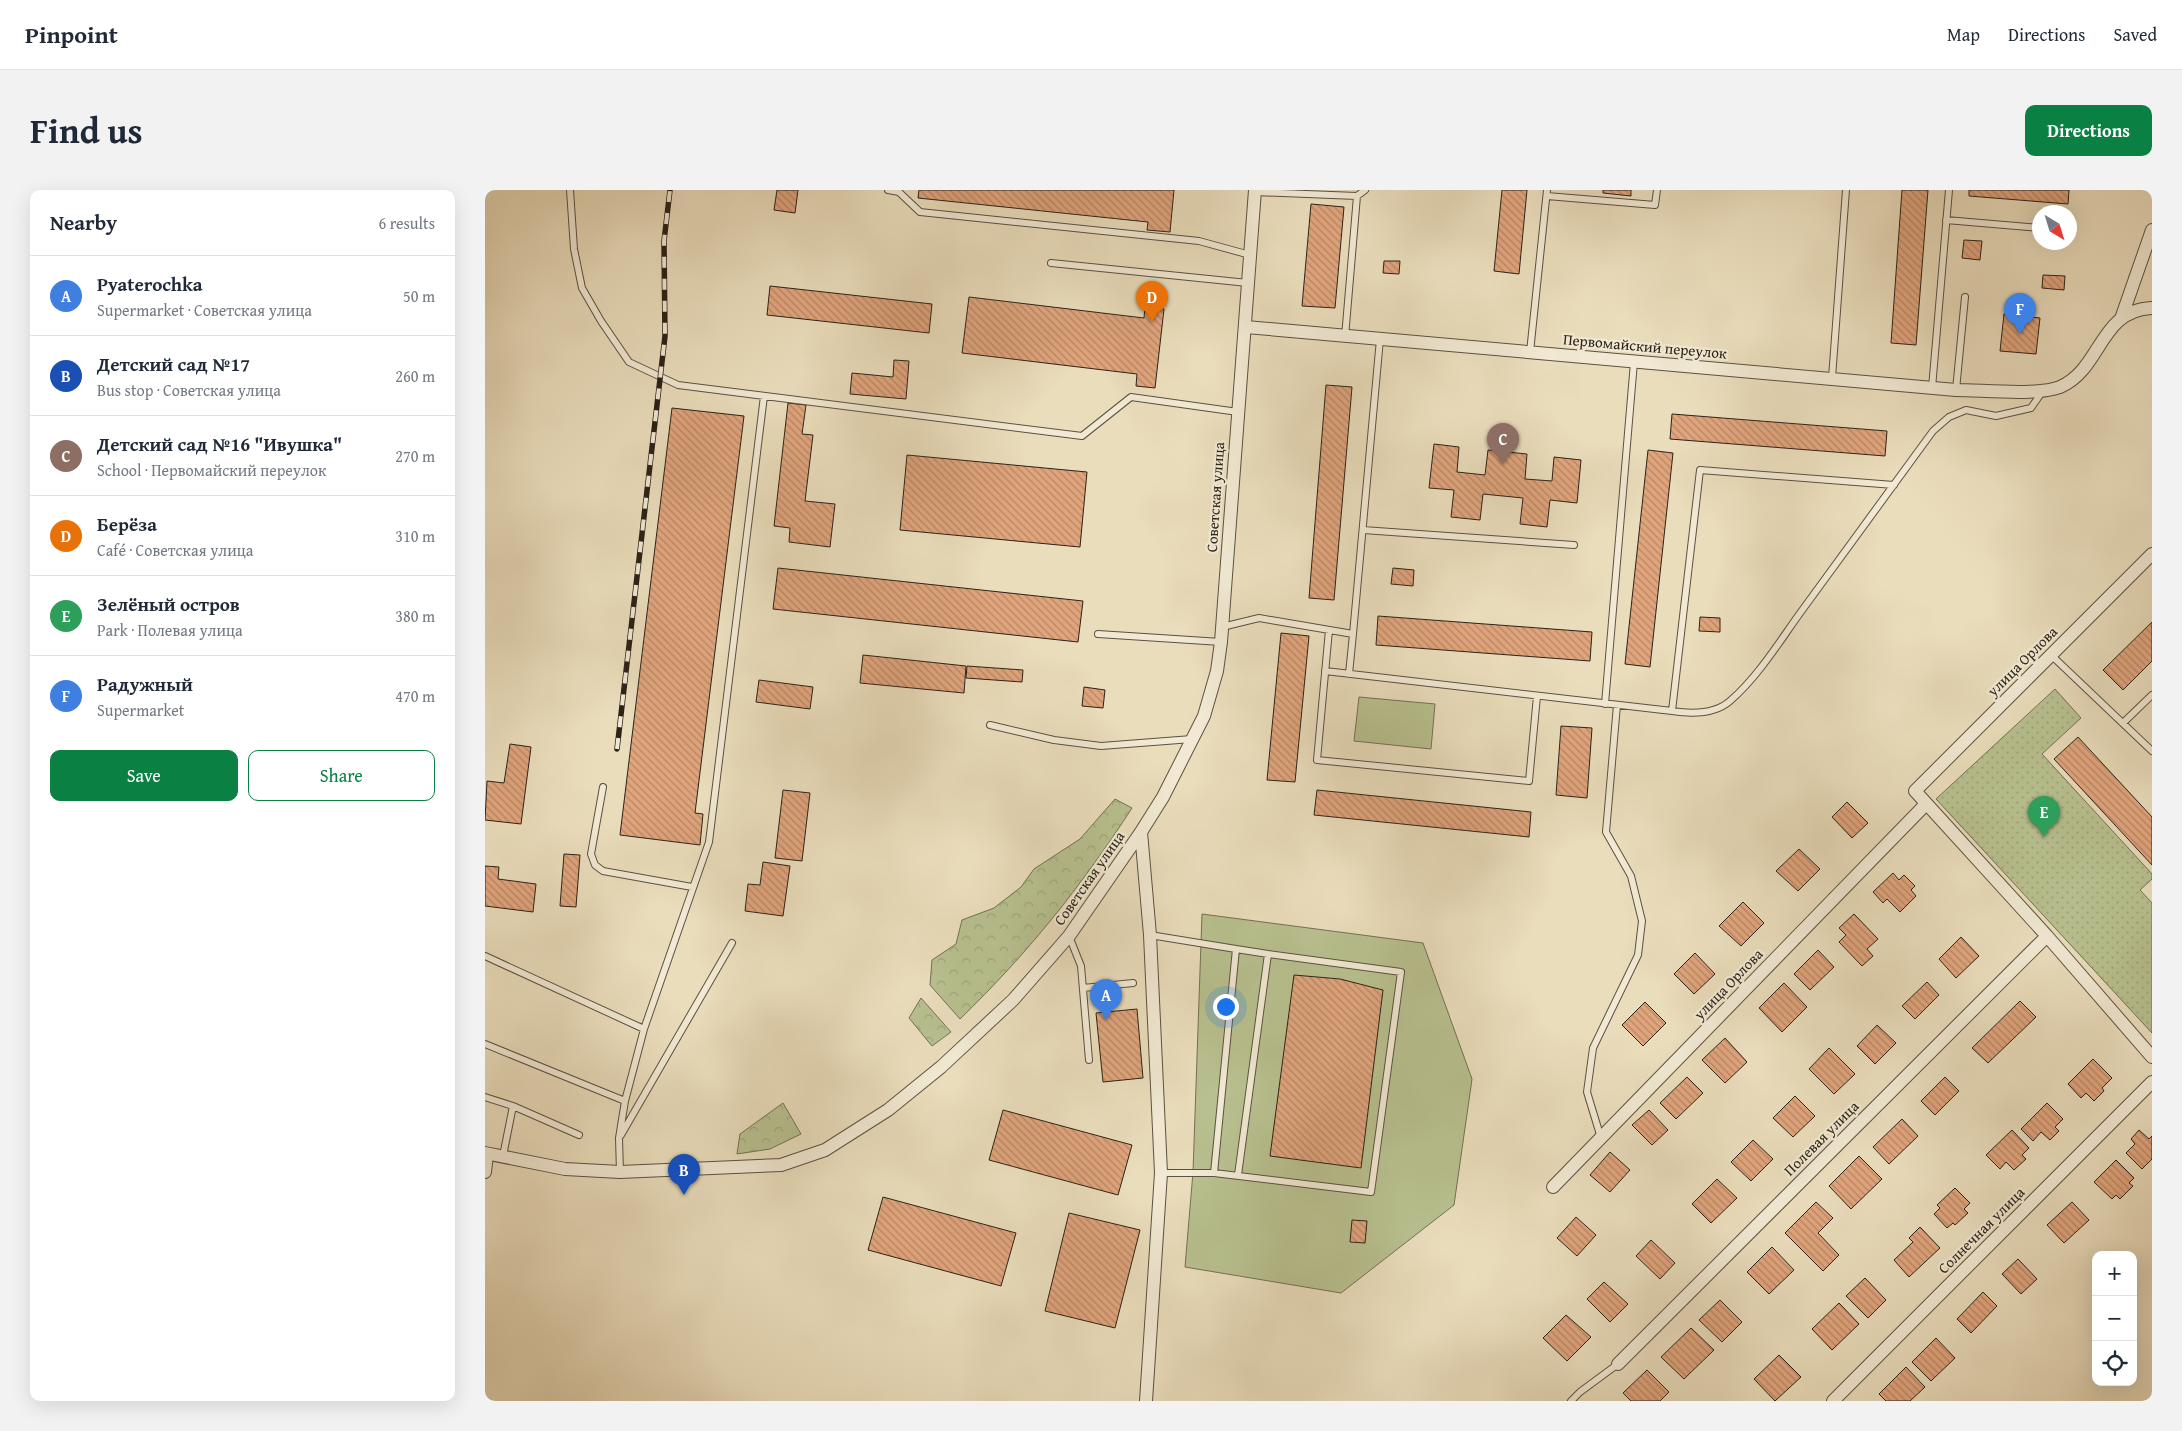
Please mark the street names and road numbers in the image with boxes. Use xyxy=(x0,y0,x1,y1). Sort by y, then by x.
street label: Первомайский переулок xyxy=(1562,328,1728,364)
street label: Советская улица xyxy=(1201,440,1229,553)
street label: улица Орлова xyxy=(1982,621,2062,701)
street label: Советская улица xyxy=(1049,826,1130,929)
street label: улица Орлова xyxy=(1688,943,1768,1025)
street label: Полевая улица xyxy=(1779,1095,1864,1180)
street label: Солнечная улица xyxy=(1933,1181,2030,1278)

